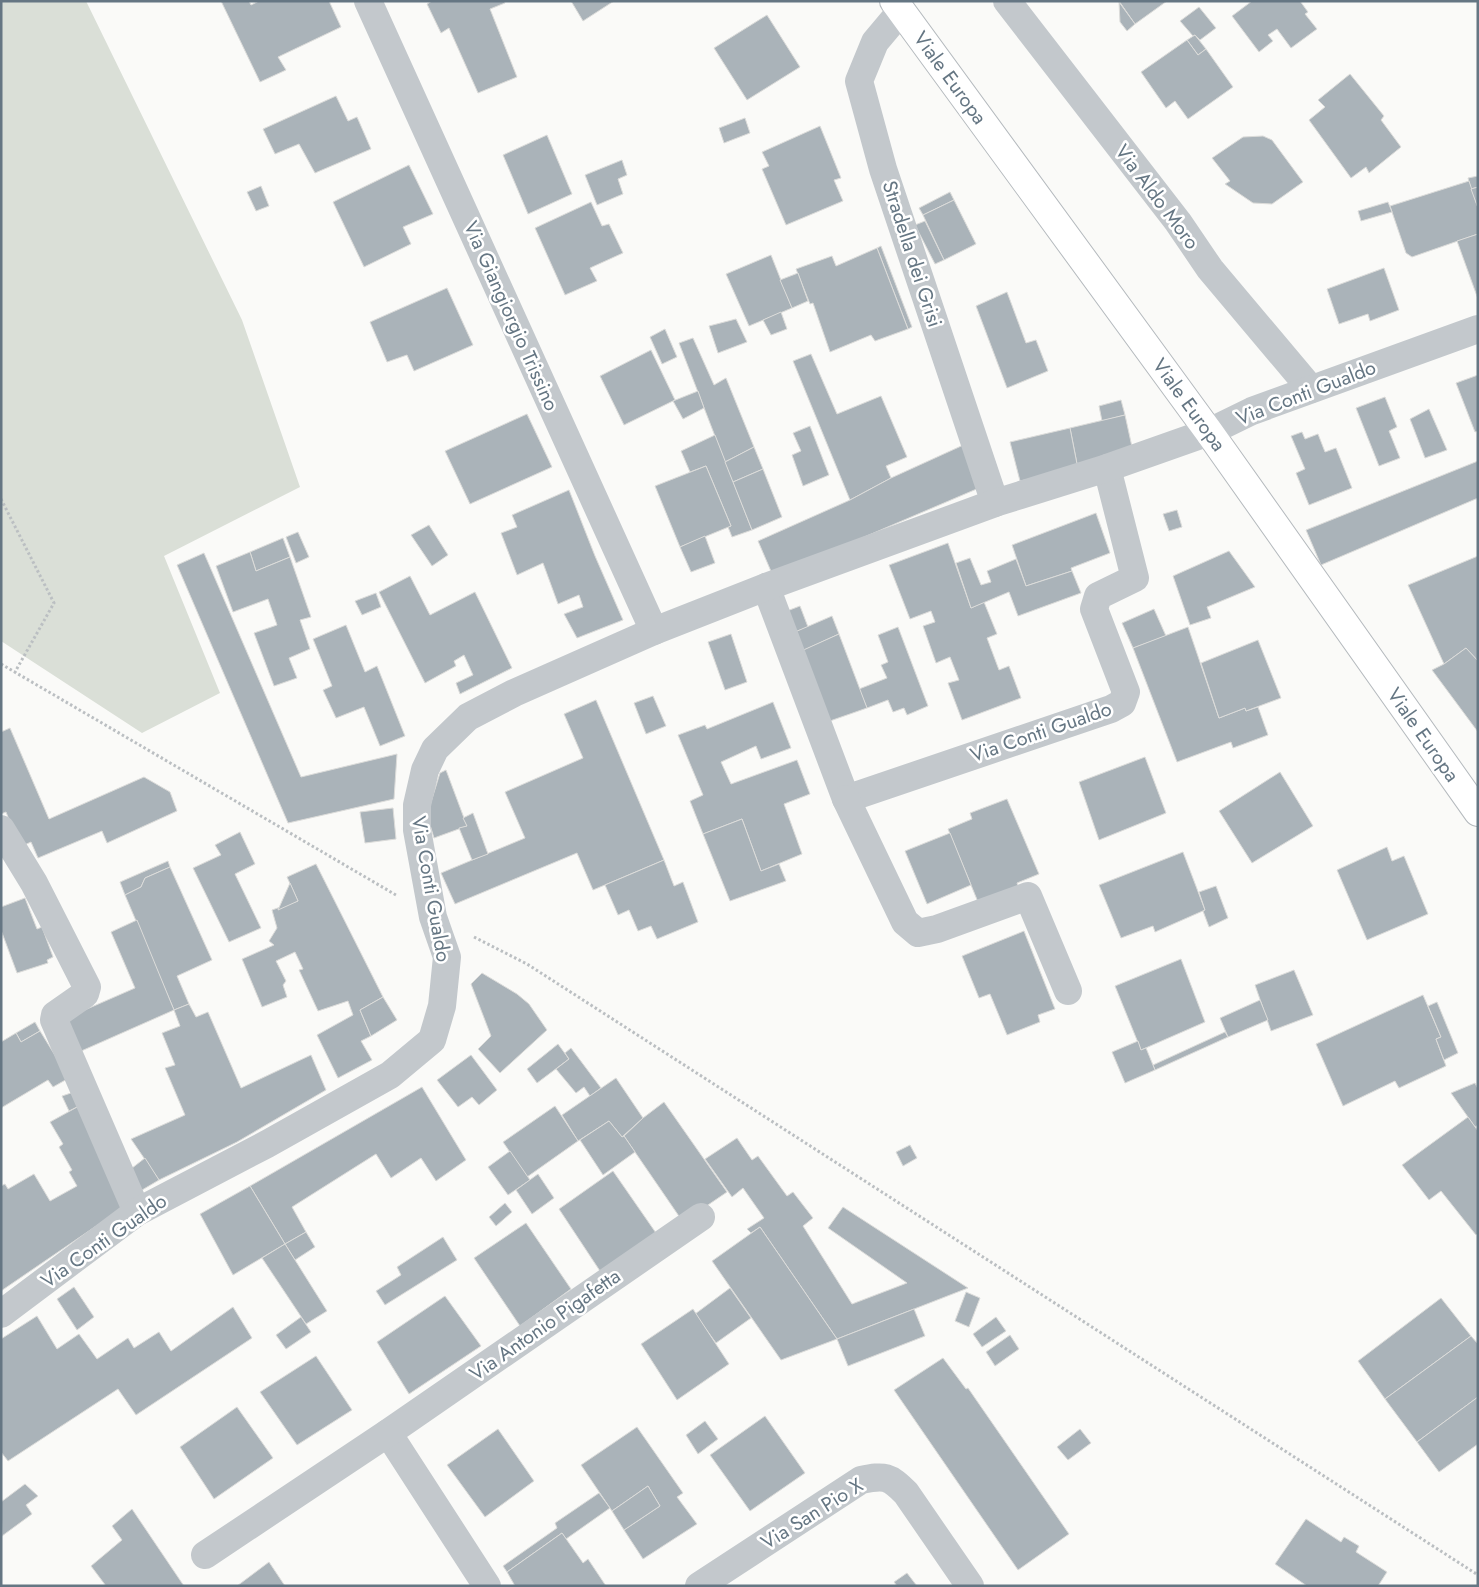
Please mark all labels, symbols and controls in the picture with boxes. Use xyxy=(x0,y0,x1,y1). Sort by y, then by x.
street label: Viale Europa xyxy=(906,25,994,131)
street label: Via Aldo Moro xyxy=(1108,138,1206,256)
street label: Stradella dei Grisi xyxy=(875,177,949,331)
street label: Via Giangiorgio Trissino xyxy=(456,216,566,416)
street label: Viale Europa xyxy=(1145,352,1233,458)
street label: Via Conti Gualdo xyxy=(1232,353,1380,433)
street label: Viale Europa xyxy=(1380,682,1466,788)
street label: Via Conti Gualdo xyxy=(966,694,1116,770)
street label: Via Conti Gualdo xyxy=(404,814,458,964)
street label: Via Conti Gualdo xyxy=(35,1187,173,1295)
street label: Via Antonio Pigafetta xyxy=(464,1262,626,1388)
street label: Via San Pio X xyxy=(755,1471,869,1557)

